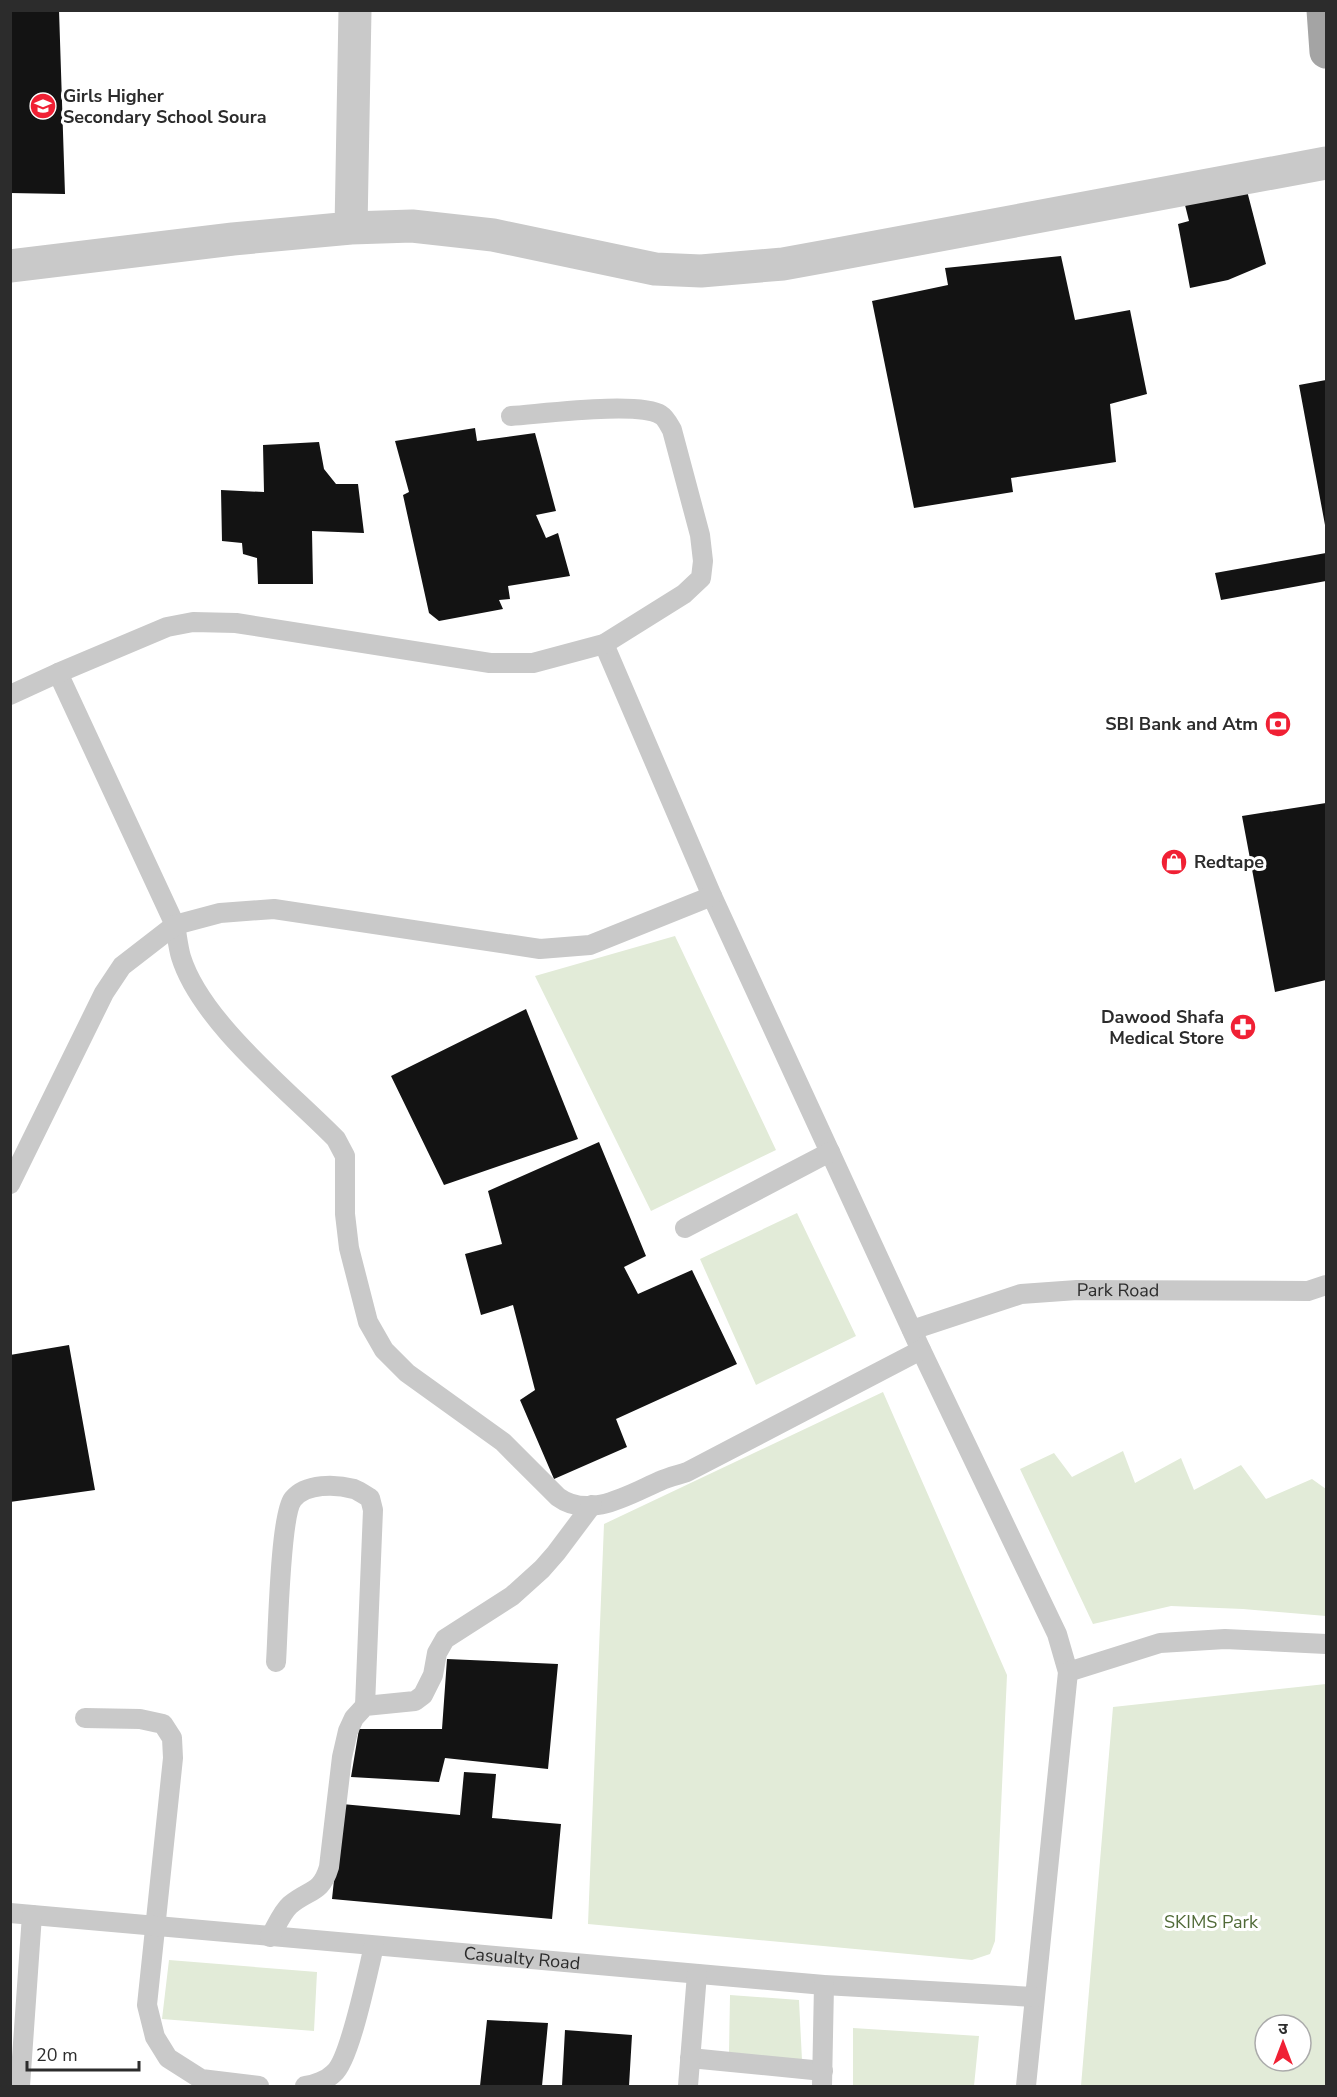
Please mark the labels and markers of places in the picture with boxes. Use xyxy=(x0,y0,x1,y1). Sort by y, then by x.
place label: Girls Higher Secondary School Soura xyxy=(63,84,267,129)
school or university icon: Girls Higher Secondary School Soura xyxy=(28,91,58,121)
bank icon: SBI Bank and Atm xyxy=(1263,709,1293,739)
place label: SBI Bank and Atm xyxy=(1105,712,1258,736)
shop icon: Redtape xyxy=(1159,847,1189,877)
place label: Redtape xyxy=(1194,850,1264,874)
place label: Dawood Shafa Medical Store xyxy=(1101,1005,1224,1050)
pharmacy icon: Dawood Shafa Medical Store xyxy=(1228,1012,1258,1042)

